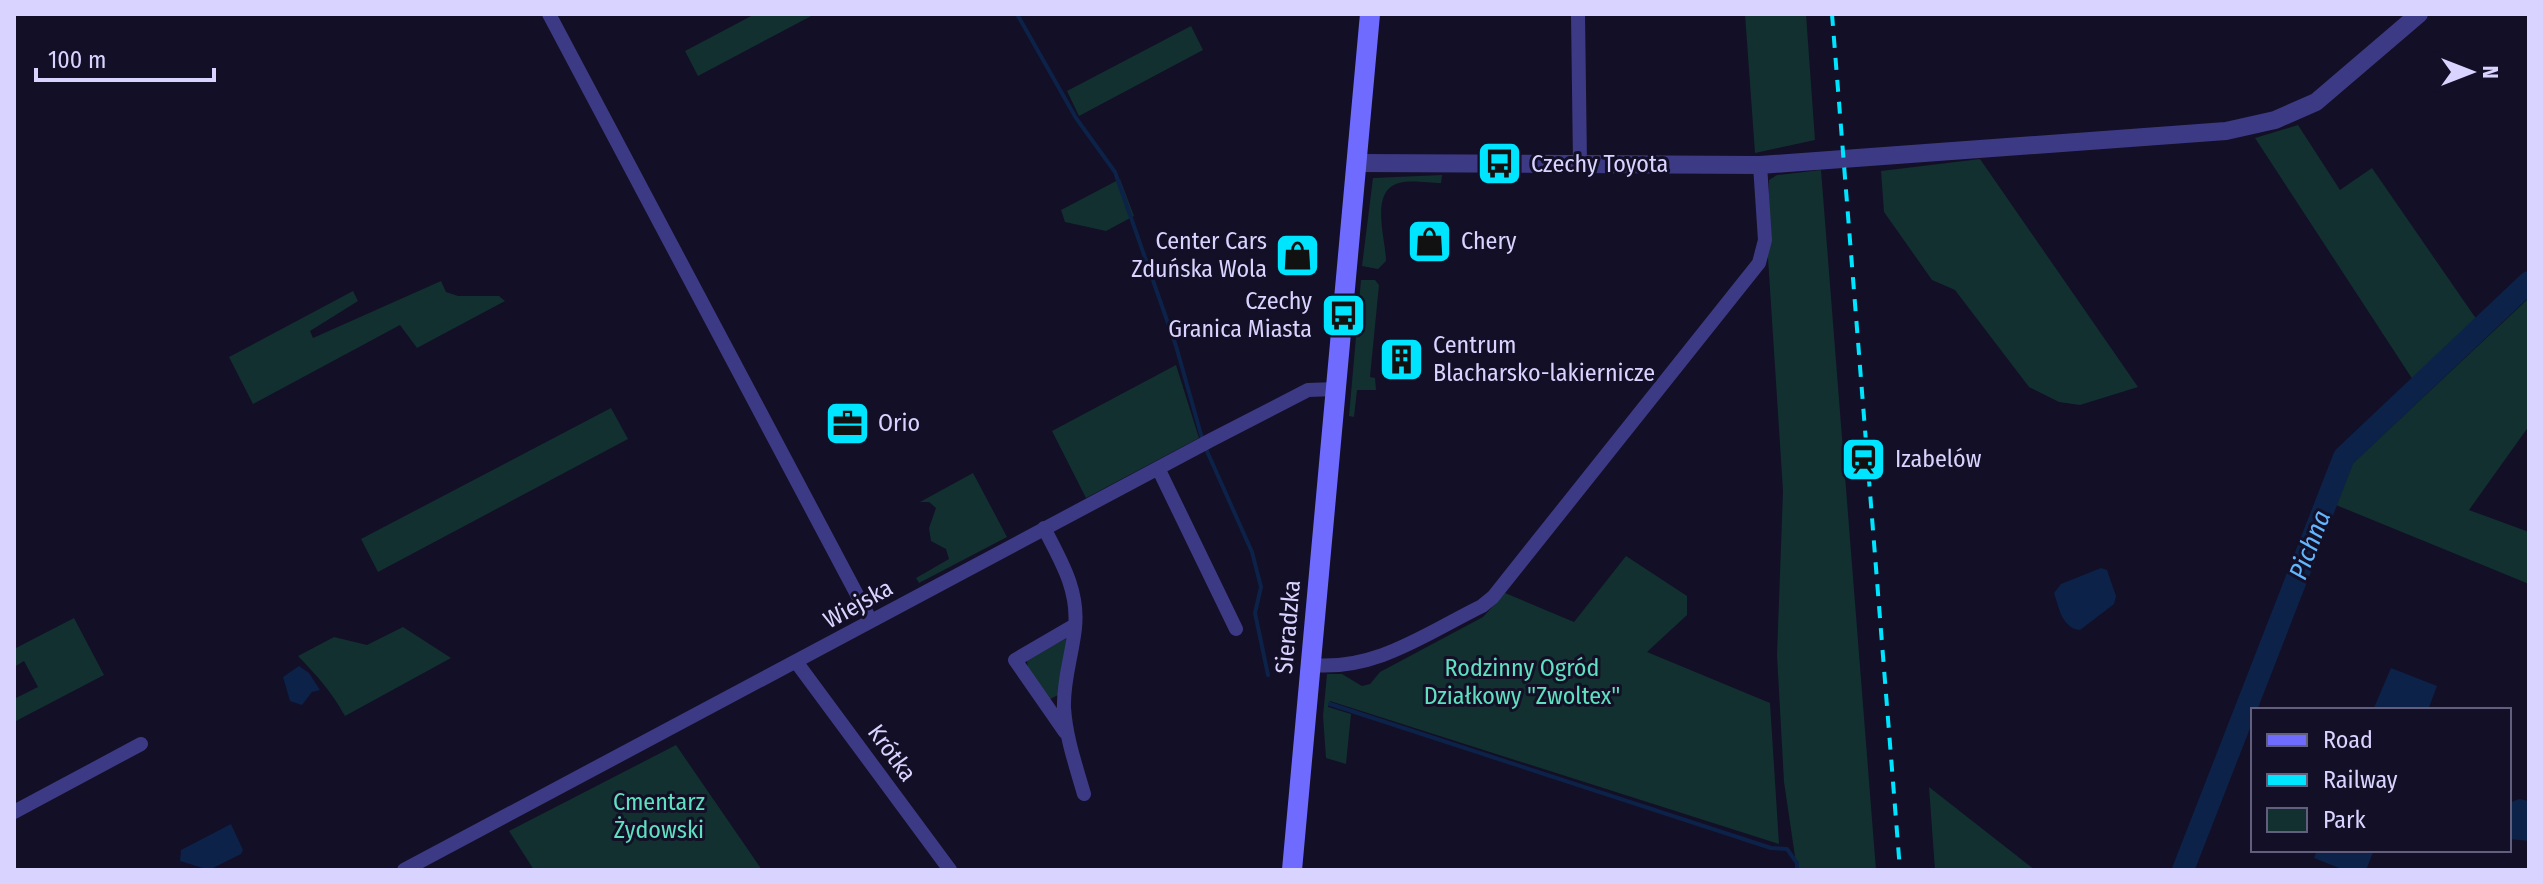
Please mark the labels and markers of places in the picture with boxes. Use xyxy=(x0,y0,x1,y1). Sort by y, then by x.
bus stop icon: Czechy Toyota xyxy=(1476,140,1524,188)
place label: Czechy Toyota xyxy=(1531,150,1668,178)
shop icon: Chery xyxy=(1406,217,1454,265)
place label: Center Cars Zduńska Wola xyxy=(1131,227,1267,283)
place label: Chery xyxy=(1461,227,1517,255)
shop icon: Center Cars Zduńska Wola xyxy=(1274,231,1322,279)
place label: Czechy Granica Miasta xyxy=(1168,287,1312,343)
bus stop icon: Czechy Granica Miasta xyxy=(1319,291,1367,339)
place label: Centrum Blacharsko-lakiernicze xyxy=(1433,331,1655,387)
building icon: Centrum Blacharsko-lakiernicze xyxy=(1378,335,1426,383)
office icon: Orio xyxy=(823,399,871,447)
place label: Orio xyxy=(878,409,920,437)
station icon: Izabelów xyxy=(1840,435,1888,483)
place label: Izabelów xyxy=(1895,445,1982,473)

